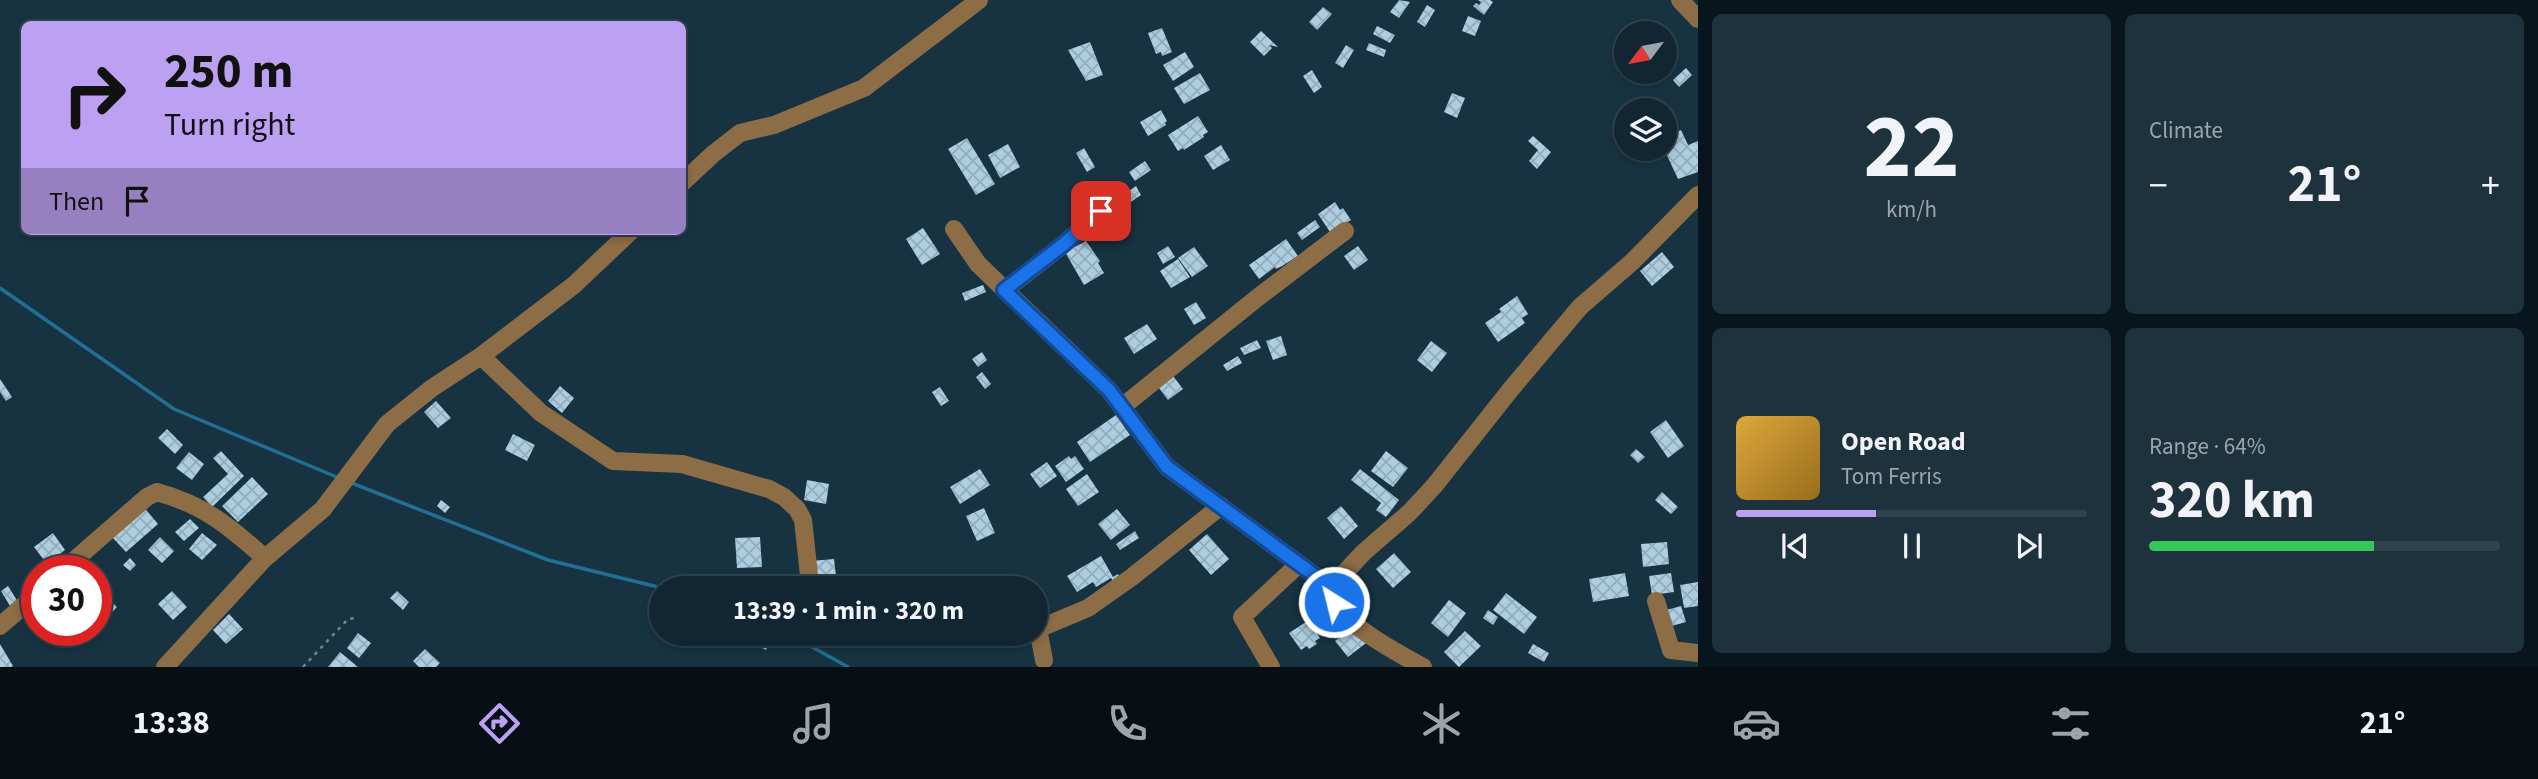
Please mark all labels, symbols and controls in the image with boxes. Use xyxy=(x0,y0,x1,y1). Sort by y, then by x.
north arrow xyxy=(1614,21,1676,84)
map controls xyxy=(1614,21,1677,161)
text: 250 m xyxy=(164,37,293,107)
icon: right xyxy=(49,49,140,140)
text: 22 xyxy=(1863,83,1960,212)
button: layers xyxy=(1614,98,1677,161)
text: Turn right xyxy=(164,102,295,148)
text: Climate xyxy=(2149,114,2223,147)
text: 21° xyxy=(2288,148,2361,222)
text: − xyxy=(2149,159,2168,213)
text: + xyxy=(2481,159,2500,213)
pin xyxy=(1071,181,1131,241)
icon: arrive xyxy=(118,182,156,220)
text: Then xyxy=(49,183,104,220)
icon: arrive xyxy=(1082,192,1120,230)
text: km/h xyxy=(1886,193,1937,226)
text: Open Road xyxy=(1841,423,1966,460)
text: Range · 64% xyxy=(2149,430,2266,463)
text: Tom Ferris xyxy=(1841,460,1942,493)
text: 320 km xyxy=(2149,464,2315,538)
icon: previous xyxy=(1776,527,1814,565)
icon: pause xyxy=(1893,527,1931,565)
icon: next xyxy=(2010,527,2048,565)
speed limit sign: 30 xyxy=(21,555,112,646)
position arrow xyxy=(1297,565,1371,639)
text: 13:39 · 1 min · 320 m xyxy=(733,592,964,629)
icon: directions xyxy=(475,699,524,748)
icon: music xyxy=(789,699,838,748)
icon: phone xyxy=(1103,699,1152,748)
icon: climate xyxy=(1417,699,1466,748)
icon: car xyxy=(1732,699,1781,748)
icon: filters xyxy=(2046,699,2095,748)
text: 13:38 xyxy=(133,700,210,746)
text: 21° xyxy=(2360,700,2405,746)

